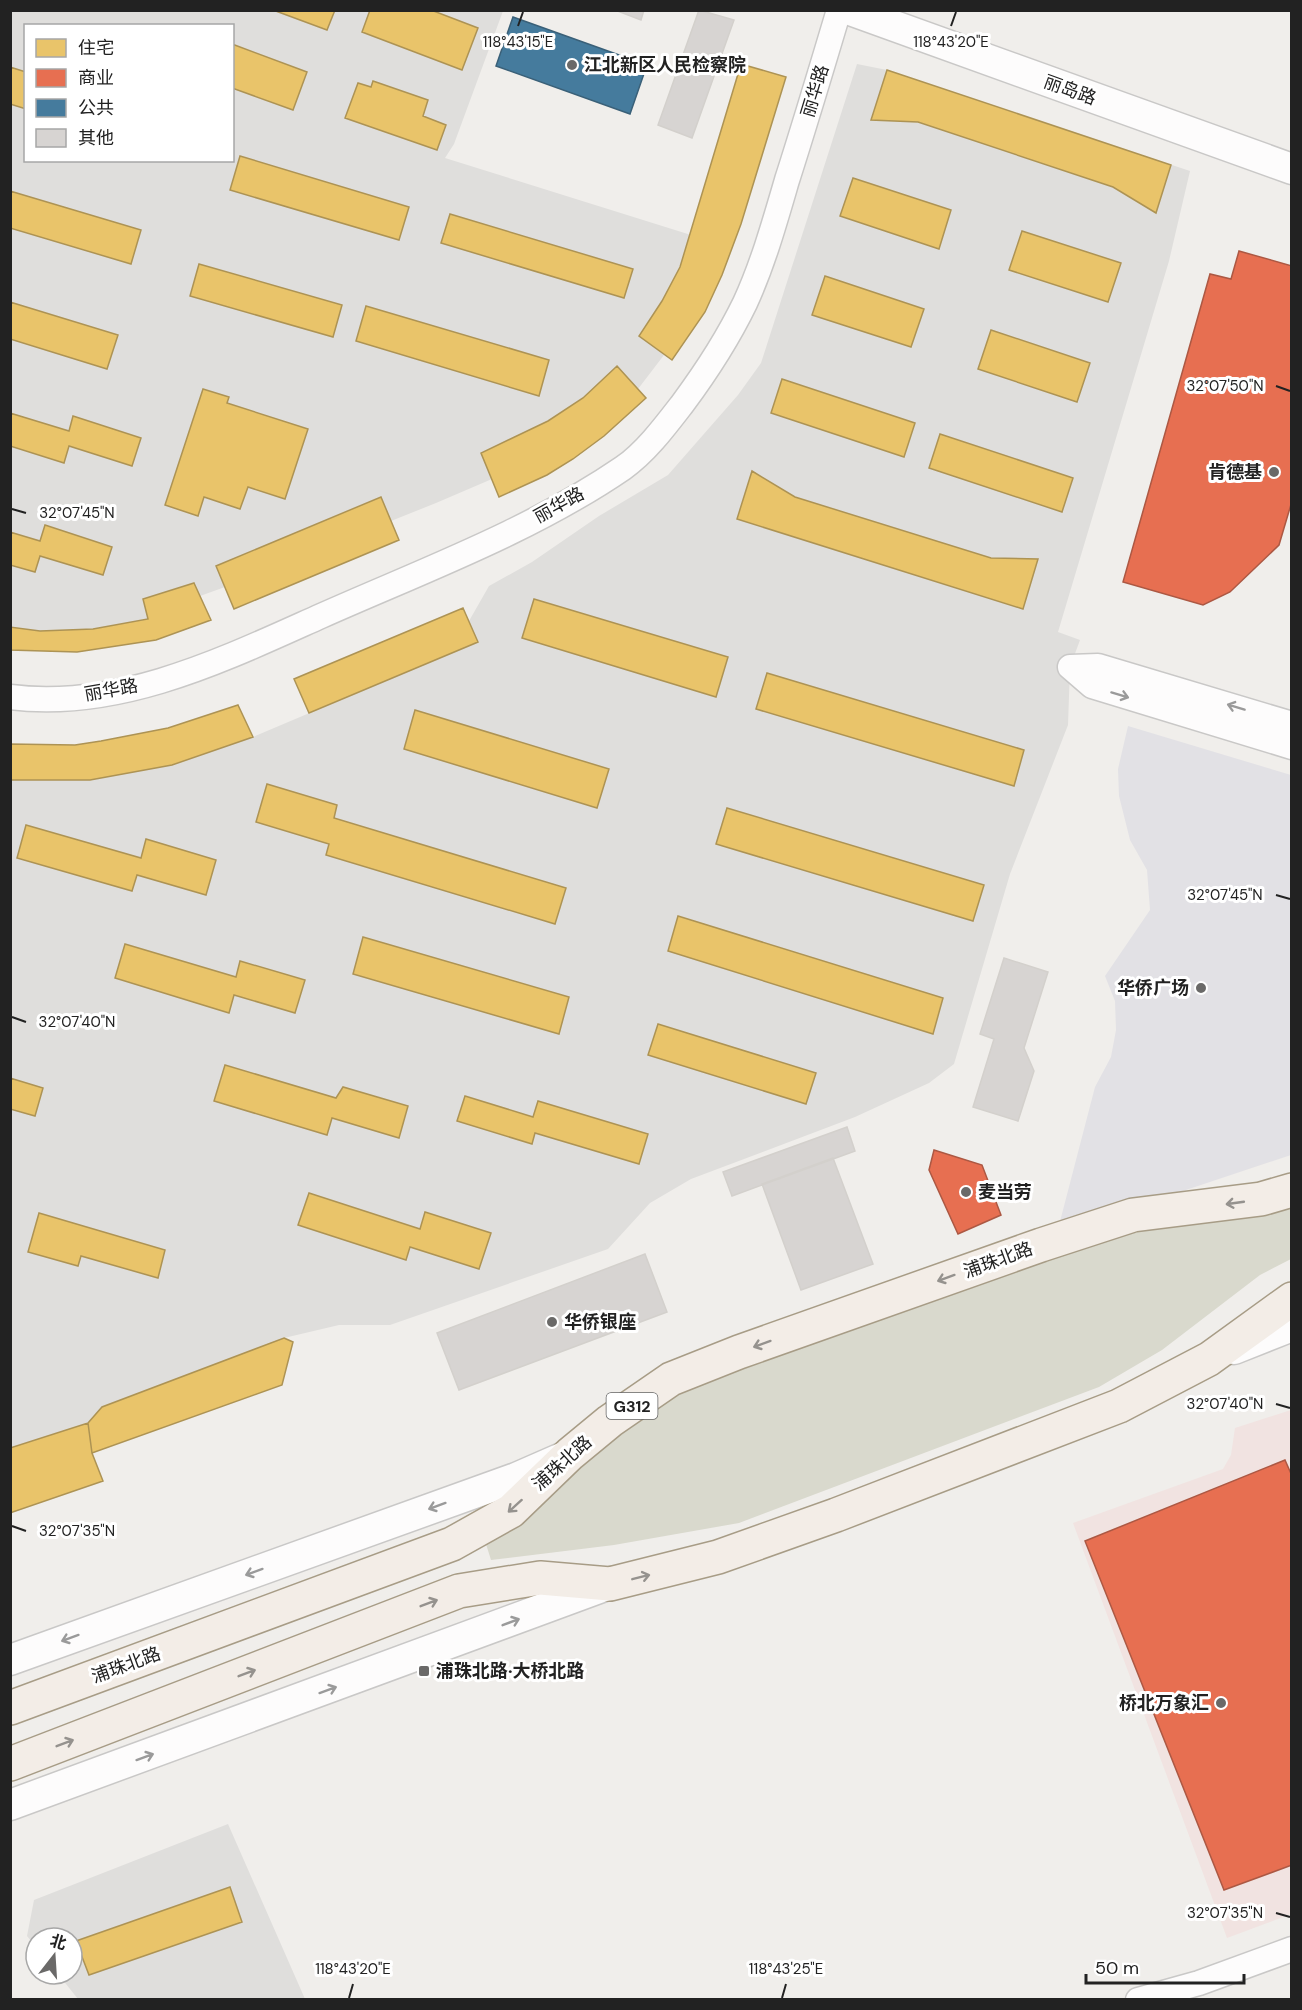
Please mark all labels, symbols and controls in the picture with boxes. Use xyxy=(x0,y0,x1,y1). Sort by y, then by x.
legend xyxy=(24,24,234,162)
text: 118°43'15"E xyxy=(483,32,553,52)
text: 118°43'20"E xyxy=(913,32,989,52)
text: 住宅 xyxy=(78,36,114,60)
place label: 江北新区人民检察院 xyxy=(584,53,746,77)
marker: 江北新区人民检察院 xyxy=(565,58,579,72)
street label: 丽华路 xyxy=(796,62,834,120)
text: 商业 xyxy=(78,66,114,90)
street label: 丽岛路 xyxy=(1041,69,1099,111)
text: 公共 xyxy=(78,96,114,120)
text: 其他 xyxy=(78,126,114,150)
text: 32°07'50"N xyxy=(1186,376,1264,396)
place label: 肯德基 xyxy=(1208,460,1262,484)
marker: 肯德基 xyxy=(1267,465,1281,479)
street label: 丽华路 xyxy=(530,481,588,529)
text: 32°07'45"N xyxy=(39,503,115,523)
street label: 丽华路 xyxy=(82,673,140,707)
one-way arrow xyxy=(1110,690,1129,701)
one-way arrow xyxy=(1226,701,1245,712)
text: 32°07'45"N xyxy=(1187,885,1263,905)
place label: 华侨广场 xyxy=(1117,976,1189,1000)
marker: 华侨广场 xyxy=(1194,981,1208,995)
text: 32°07'40"N xyxy=(39,1012,115,1032)
place label: 麦当劳 xyxy=(978,1180,1032,1204)
marker: 麦当劳 xyxy=(959,1185,973,1199)
one-way arrow xyxy=(1225,1198,1245,1209)
street label: 浦珠北路 xyxy=(960,1236,1036,1284)
one-way arrow xyxy=(937,1274,956,1285)
place label: 华侨银座 xyxy=(564,1310,636,1334)
marker: 华侨银座 xyxy=(545,1315,559,1329)
one-way arrow xyxy=(753,1339,772,1350)
road number: G312 xyxy=(606,1393,658,1419)
text: 32°07'40"N xyxy=(1187,1394,1263,1414)
street label: 浦珠北路 xyxy=(527,1430,597,1496)
one-way arrow xyxy=(507,1499,523,1513)
one-way arrow xyxy=(428,1502,447,1513)
text: 32°07'35"N xyxy=(39,1521,115,1541)
one-way arrow xyxy=(245,1568,264,1579)
one-way arrow xyxy=(631,1570,650,1582)
one-way arrow xyxy=(419,1596,438,1607)
one-way arrow xyxy=(501,1616,519,1627)
one-way arrow xyxy=(62,1634,80,1645)
street label: 浦珠北路 xyxy=(88,1641,164,1689)
place label: 浦珠北路·大桥北路 xyxy=(436,1659,585,1683)
marker: 浦珠北路·大桥北路 xyxy=(417,1664,431,1678)
one-way arrow xyxy=(237,1667,256,1678)
one-way arrow xyxy=(318,1683,336,1694)
place label: 桥北万象汇 xyxy=(1119,1691,1209,1715)
marker: 桥北万象汇 xyxy=(1214,1696,1228,1710)
one-way arrow xyxy=(55,1737,74,1748)
one-way arrow xyxy=(135,1750,153,1761)
text: 32°07'35"N xyxy=(1187,1903,1263,1923)
north arrow xyxy=(24,1926,84,1986)
text: 北 xyxy=(48,1930,69,1955)
scale bar xyxy=(1086,1947,1244,1985)
text: 50 m xyxy=(1095,1956,1139,1980)
text: 118°43'20"E xyxy=(315,1959,391,1979)
text: 118°43'25"E xyxy=(749,1959,823,1979)

